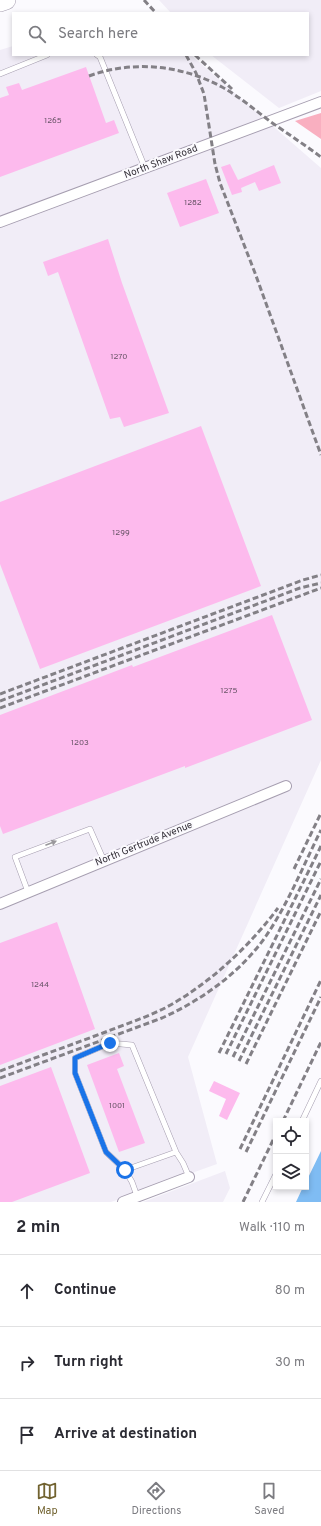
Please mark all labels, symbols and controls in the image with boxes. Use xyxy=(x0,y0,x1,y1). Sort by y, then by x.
search box xyxy=(12,12,309,56)
icon: search xyxy=(26,23,48,45)
text: Search here xyxy=(58,25,138,44)
house number: 1265 xyxy=(44,116,62,126)
street label: North Shaw Road xyxy=(122,142,200,182)
house number: 1282 xyxy=(184,198,202,208)
house number: 1270 xyxy=(111,352,127,362)
house number: 1299 xyxy=(112,528,130,538)
house number: 1275 xyxy=(221,686,237,696)
house number: 1203 xyxy=(71,738,89,748)
street label: North Gertrude Avenue xyxy=(93,819,195,869)
one-way arrow xyxy=(46,840,58,846)
house number: 1244 xyxy=(31,980,49,990)
route end xyxy=(101,1034,119,1052)
house number: 1001 xyxy=(109,1101,125,1111)
map controls xyxy=(273,1118,309,1190)
button: locate xyxy=(273,1118,309,1154)
button: layers xyxy=(273,1154,309,1190)
route start xyxy=(116,1161,134,1179)
text: 2 min xyxy=(16,1217,60,1239)
text: Walk · 110 m xyxy=(239,1220,305,1236)
icon: ahead xyxy=(16,1280,38,1302)
text: Continue xyxy=(54,1281,116,1300)
text: 80 m xyxy=(275,1283,305,1299)
icon: right xyxy=(16,1352,38,1374)
text: Turn right xyxy=(54,1353,123,1372)
text: 30 m xyxy=(275,1355,305,1371)
icon: arrive xyxy=(16,1424,38,1446)
text: Arrive at destination xyxy=(54,1425,197,1444)
tab: Map xyxy=(36,1480,58,1518)
tab: Directions xyxy=(131,1480,181,1518)
tab: Saved xyxy=(254,1480,285,1518)

